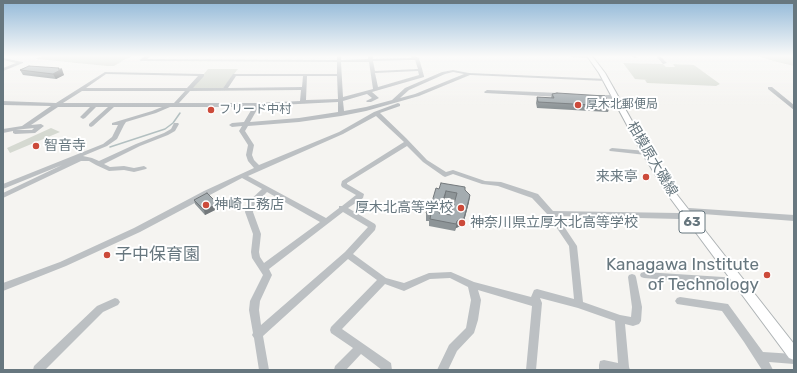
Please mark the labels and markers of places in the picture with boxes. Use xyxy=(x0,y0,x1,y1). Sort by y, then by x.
place label: 厚木北郵便局 xyxy=(586,98,658,112)
marker: 厚木北郵便局 xyxy=(573,100,583,110)
place label: フリード中村 xyxy=(219,103,291,117)
marker: フリード中村 xyxy=(206,105,216,115)
place label: 智音寺 xyxy=(44,138,86,154)
marker: 智音寺 xyxy=(31,141,41,151)
place label: 来来亭 xyxy=(596,169,638,185)
marker: 来来亭 xyxy=(641,172,651,182)
place label: 神崎工務店 xyxy=(214,197,284,213)
marker: 神崎工務店 xyxy=(201,200,211,210)
place label: 厚木北高等学校 xyxy=(355,200,453,216)
marker: 厚木北高等学校 xyxy=(456,203,466,213)
place label: 神奈川県立厚木北高等学校 xyxy=(470,215,638,231)
marker: 神奈川県立厚木北高等学校 xyxy=(457,218,467,228)
place label: 子中保育園 xyxy=(115,245,200,265)
marker: 子中保育園 xyxy=(102,250,112,260)
place label: Kanagawa Institute of Technology xyxy=(606,255,759,295)
marker: Kanagawa Institute of Technology xyxy=(762,270,772,280)

